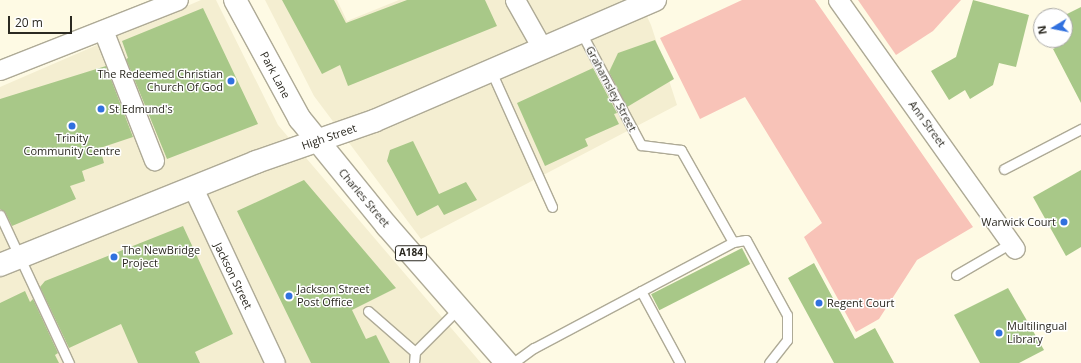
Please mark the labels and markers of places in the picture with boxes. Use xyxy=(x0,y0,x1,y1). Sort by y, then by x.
place label: The Redeemed Christian Church Of God xyxy=(97,68,223,94)
marker: The Redeemed Christian Church Of God xyxy=(226,76,236,86)
place label: St Edmund's xyxy=(109,102,173,116)
marker: St Edmund's xyxy=(96,104,106,114)
marker: Trinity Community Centre xyxy=(67,121,77,131)
place label: Trinity Community Centre xyxy=(24,132,120,158)
place label: Warwick Court xyxy=(981,215,1056,229)
marker: Warwick Court xyxy=(1059,217,1069,227)
place label: The NewBridge Project xyxy=(122,244,200,270)
marker: The NewBridge Project xyxy=(109,252,119,262)
place label: Jackson Street Post Office xyxy=(297,283,369,309)
marker: Jackson Street Post Office xyxy=(284,291,294,301)
place label: Regent Court xyxy=(827,296,894,310)
marker: Regent Court xyxy=(814,298,824,308)
place label: Multilingual Library xyxy=(1007,320,1067,346)
marker: Multilingual Library xyxy=(994,328,1004,338)

